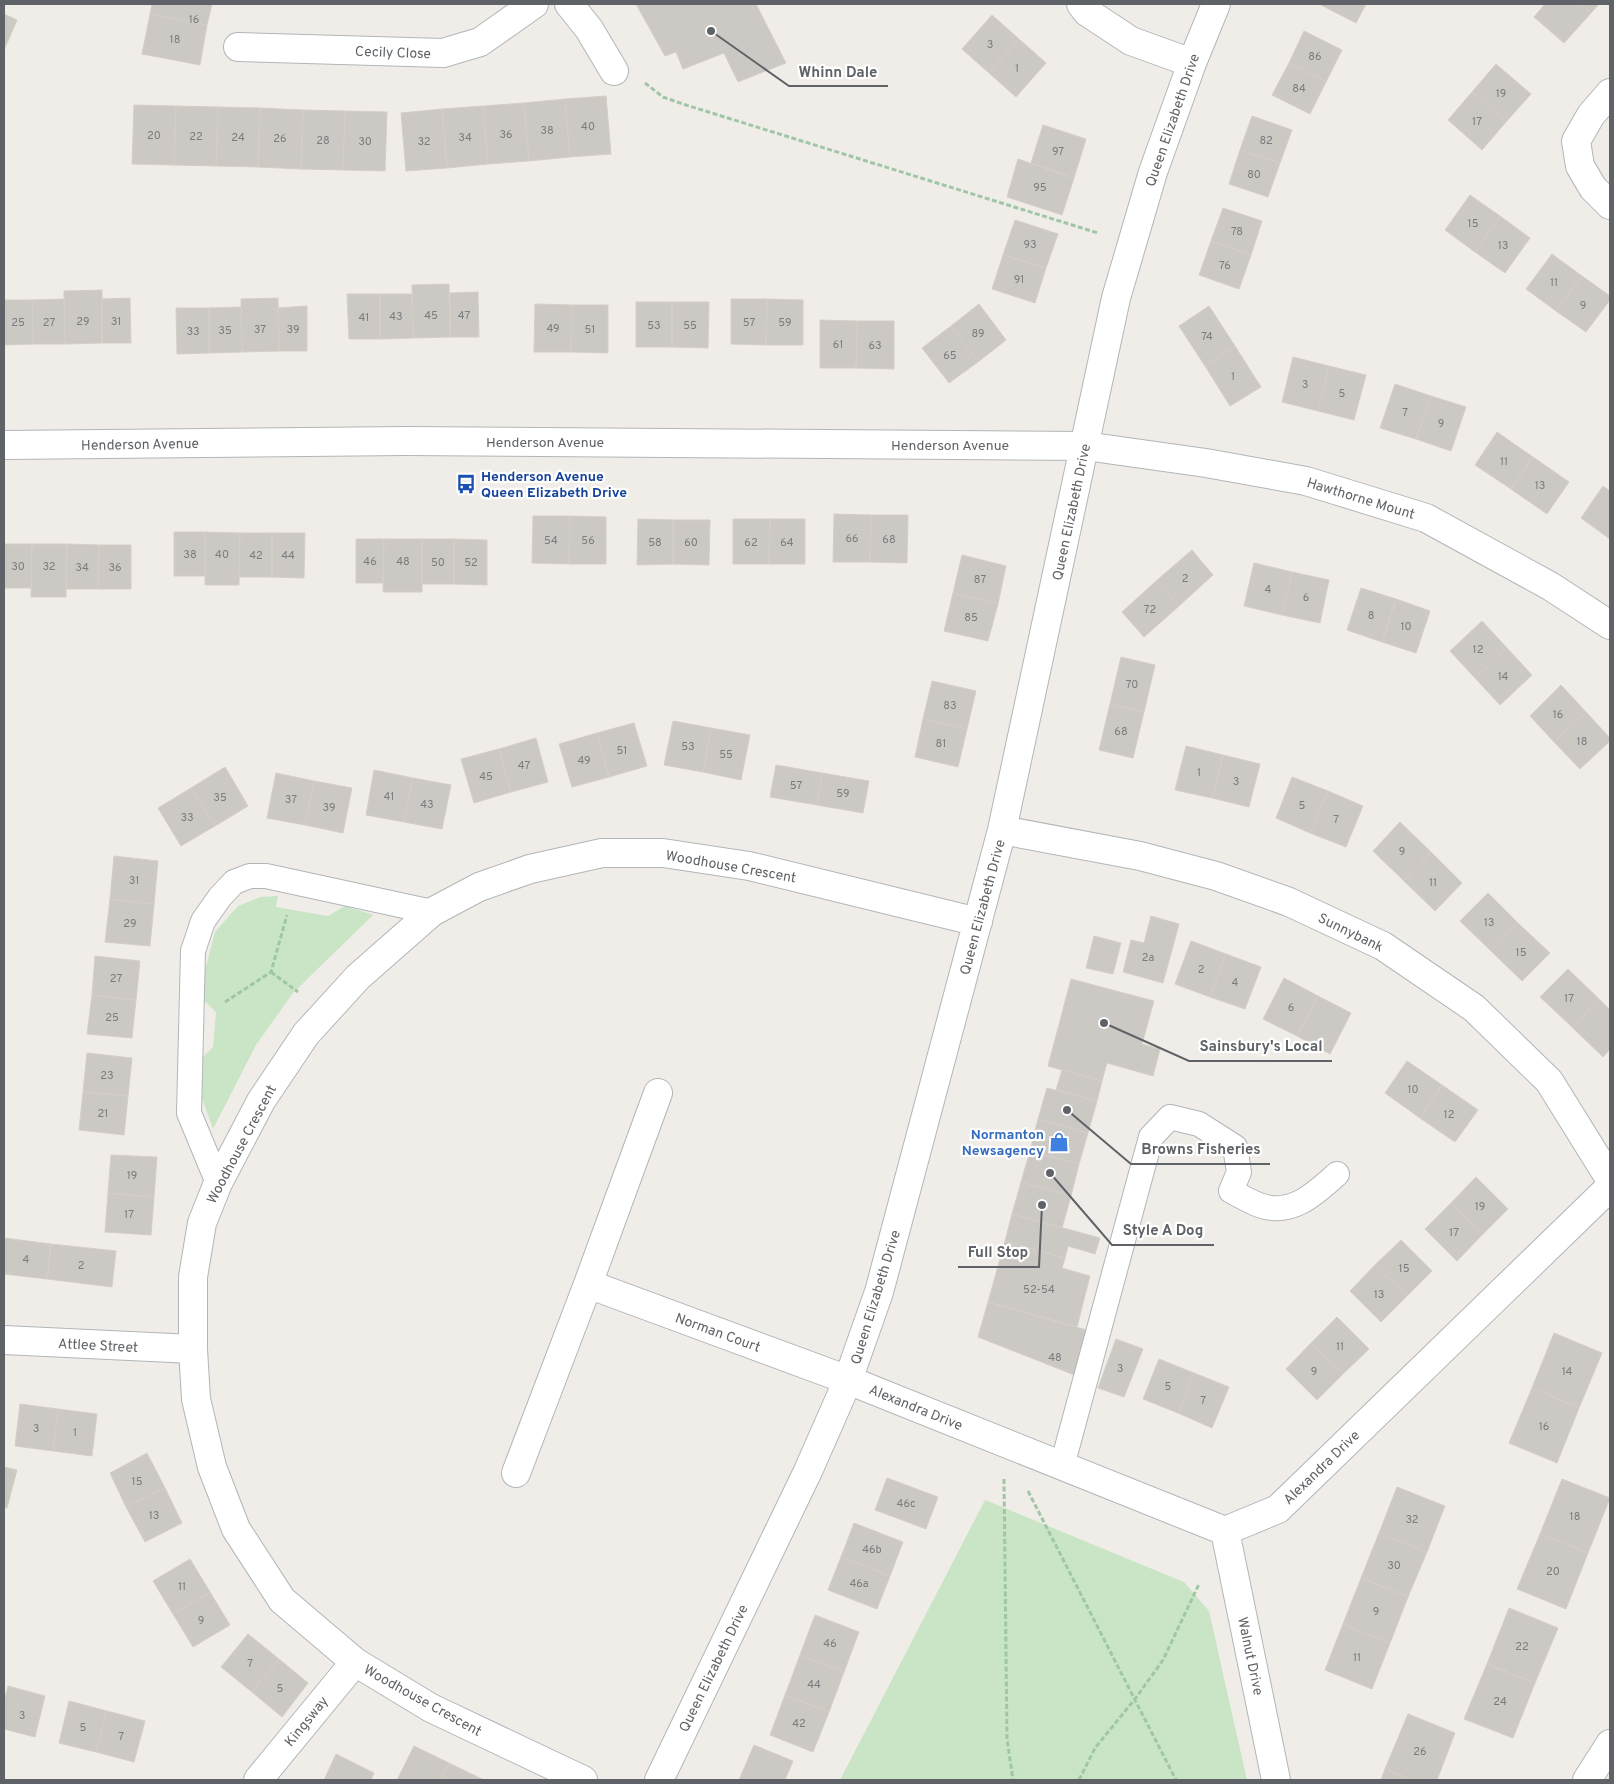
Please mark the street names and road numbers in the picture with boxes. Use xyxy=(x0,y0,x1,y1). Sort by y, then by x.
street label: Cecily Close xyxy=(355,44,431,63)
street label: Queen Elizabeth Drive xyxy=(1143,52,1204,189)
street label: Henderson Avenue xyxy=(486,435,604,452)
street label: Henderson Avenue xyxy=(81,436,199,455)
street label: Henderson Avenue xyxy=(891,438,1009,455)
street label: Queen Elizabeth Drive xyxy=(1050,442,1095,582)
street label: Hawthorne Mount xyxy=(1305,475,1417,524)
street label: Queen Elizabeth Drive xyxy=(957,838,1010,977)
street label: Woodhouse Crescent xyxy=(664,848,797,887)
street label: Sunnybank xyxy=(1315,910,1386,956)
street label: Woodhouse Crescent xyxy=(204,1082,281,1207)
street label: Queen Elizabeth Drive xyxy=(848,1228,905,1367)
street label: Norman Court xyxy=(672,1310,762,1357)
street label: Attlee Street xyxy=(57,1336,138,1357)
street label: Alexandra Drive xyxy=(866,1382,965,1435)
street label: Alexandra Drive xyxy=(1280,1427,1364,1509)
street label: Queen Elizabeth Drive xyxy=(676,1602,753,1735)
street label: Walnut Drive xyxy=(1233,1615,1266,1697)
street label: Woodhouse Crescent xyxy=(360,1662,484,1741)
street label: Kingsway xyxy=(282,1693,333,1751)

